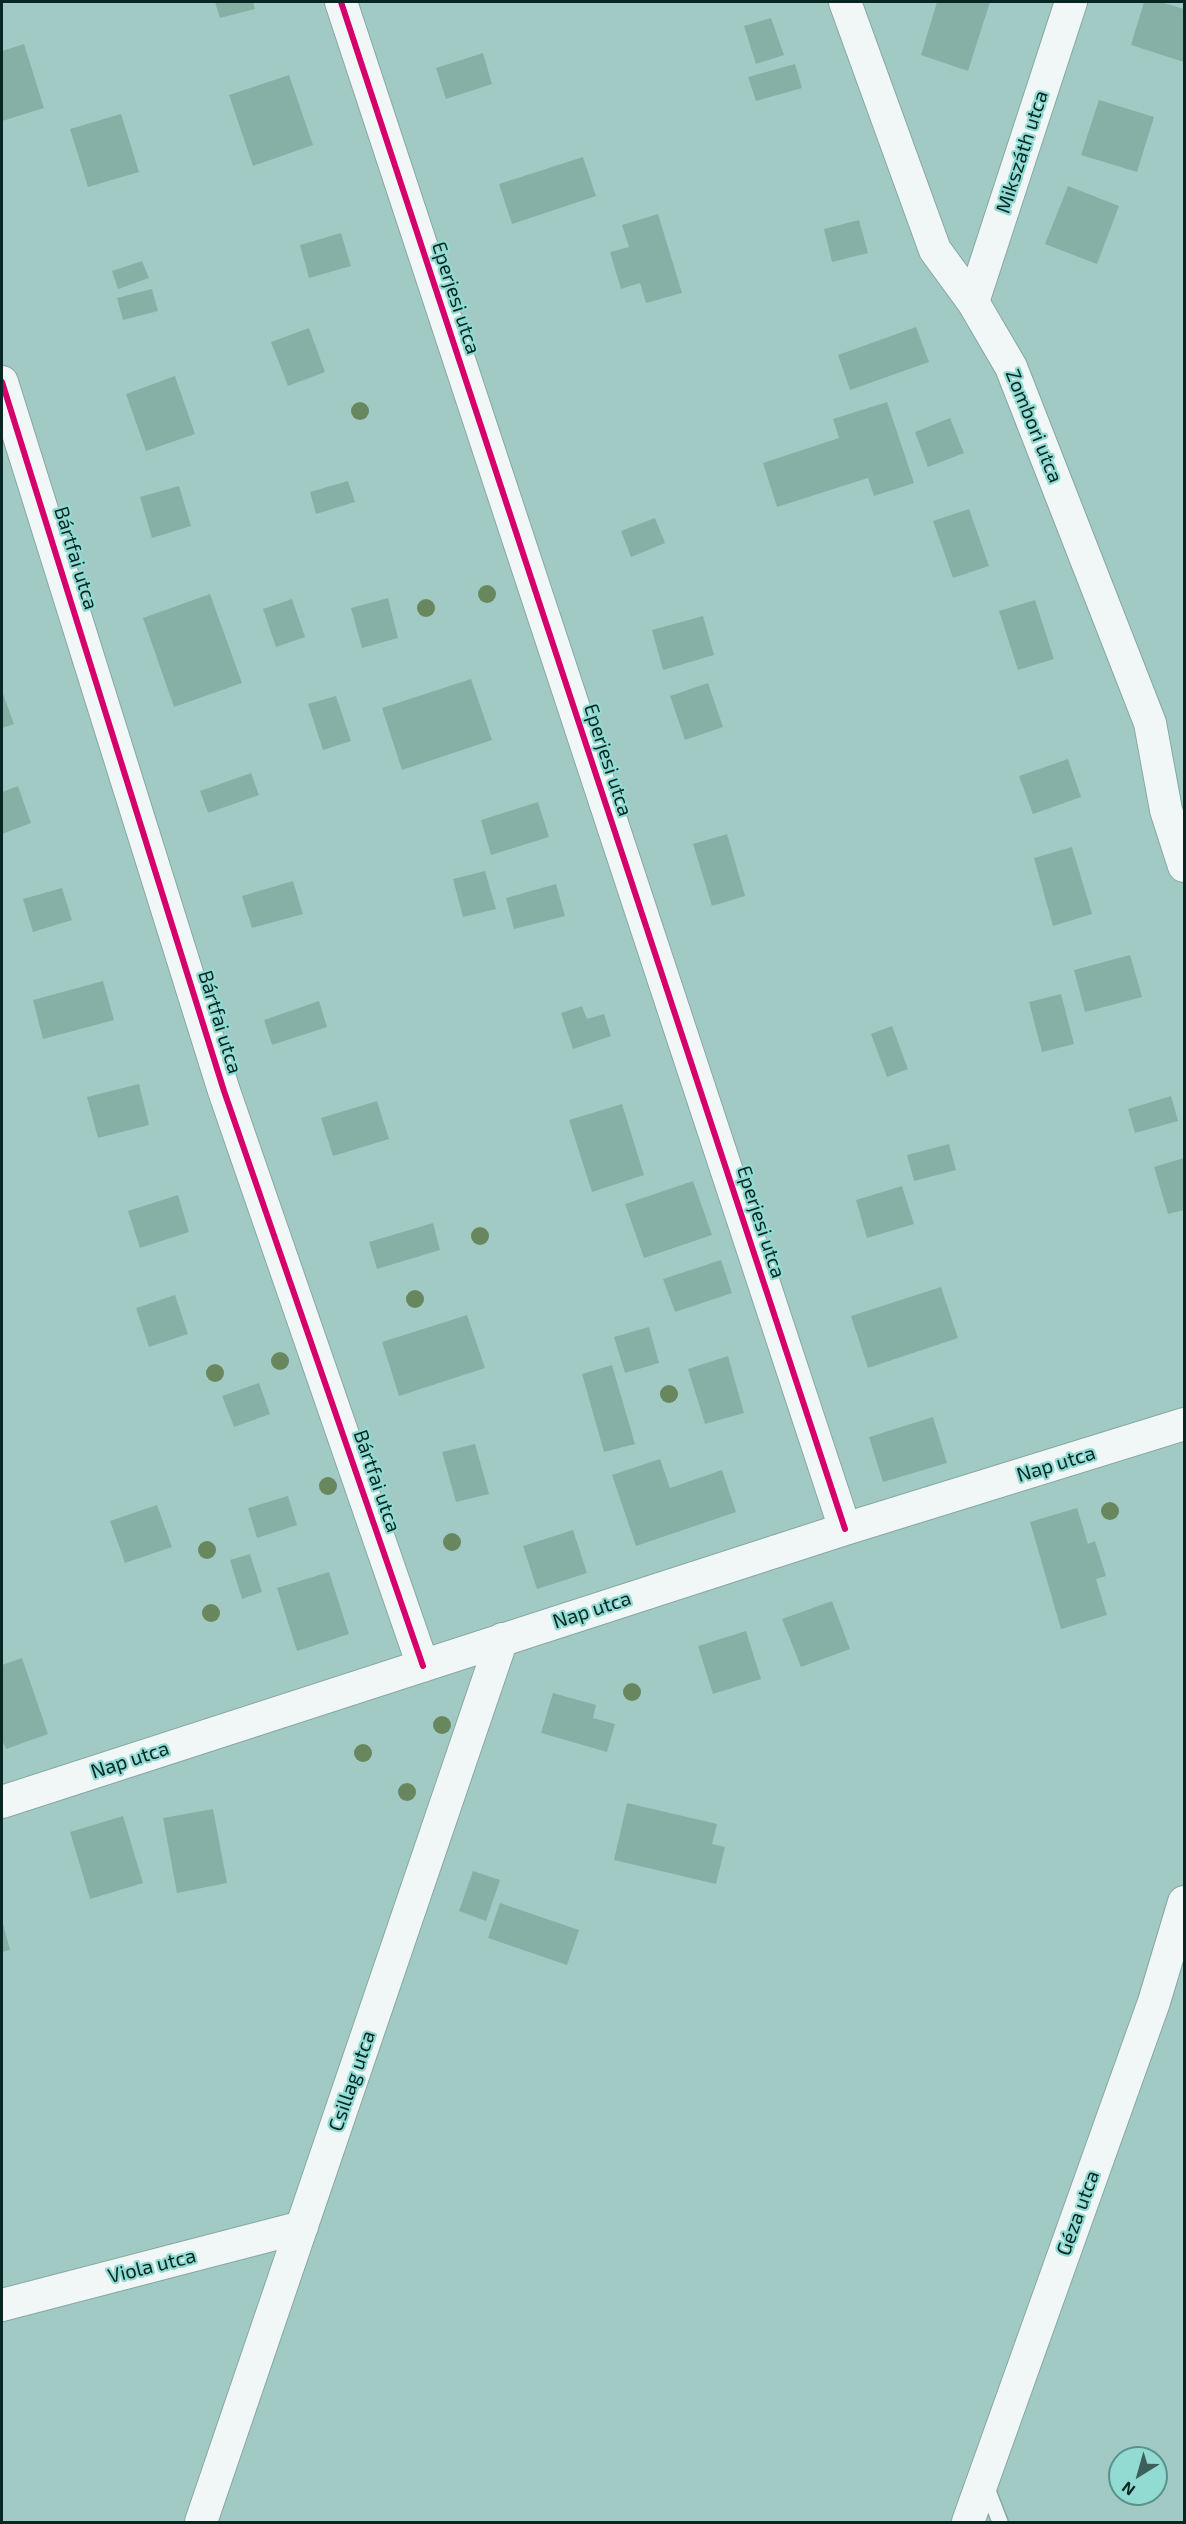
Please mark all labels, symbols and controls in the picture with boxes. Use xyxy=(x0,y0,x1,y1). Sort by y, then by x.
street label: Mikszáth utca xyxy=(991,88,1053,216)
street label: Eperjesi utca xyxy=(427,239,485,357)
street label: Zombori utca xyxy=(1000,366,1068,486)
street label: Bártfai utca xyxy=(49,503,103,613)
street label: Eperjesi utca xyxy=(579,701,637,819)
street label: Bártfai utca xyxy=(193,967,247,1077)
street label: Eperjesi utca xyxy=(732,1163,790,1281)
street label: Bártfai utca xyxy=(348,1427,406,1535)
street label: Nap utca xyxy=(1014,1441,1098,1487)
street label: Nap utca xyxy=(550,1586,634,1634)
street label: Nap utca xyxy=(88,1736,172,1784)
street label: Csillag utca xyxy=(324,2028,380,2134)
street label: Géza utca xyxy=(1052,2167,1104,2259)
street label: Viola utca xyxy=(106,2244,198,2288)
north arrow xyxy=(1108,2446,1168,2506)
text: N xyxy=(1118,2478,1138,2500)

